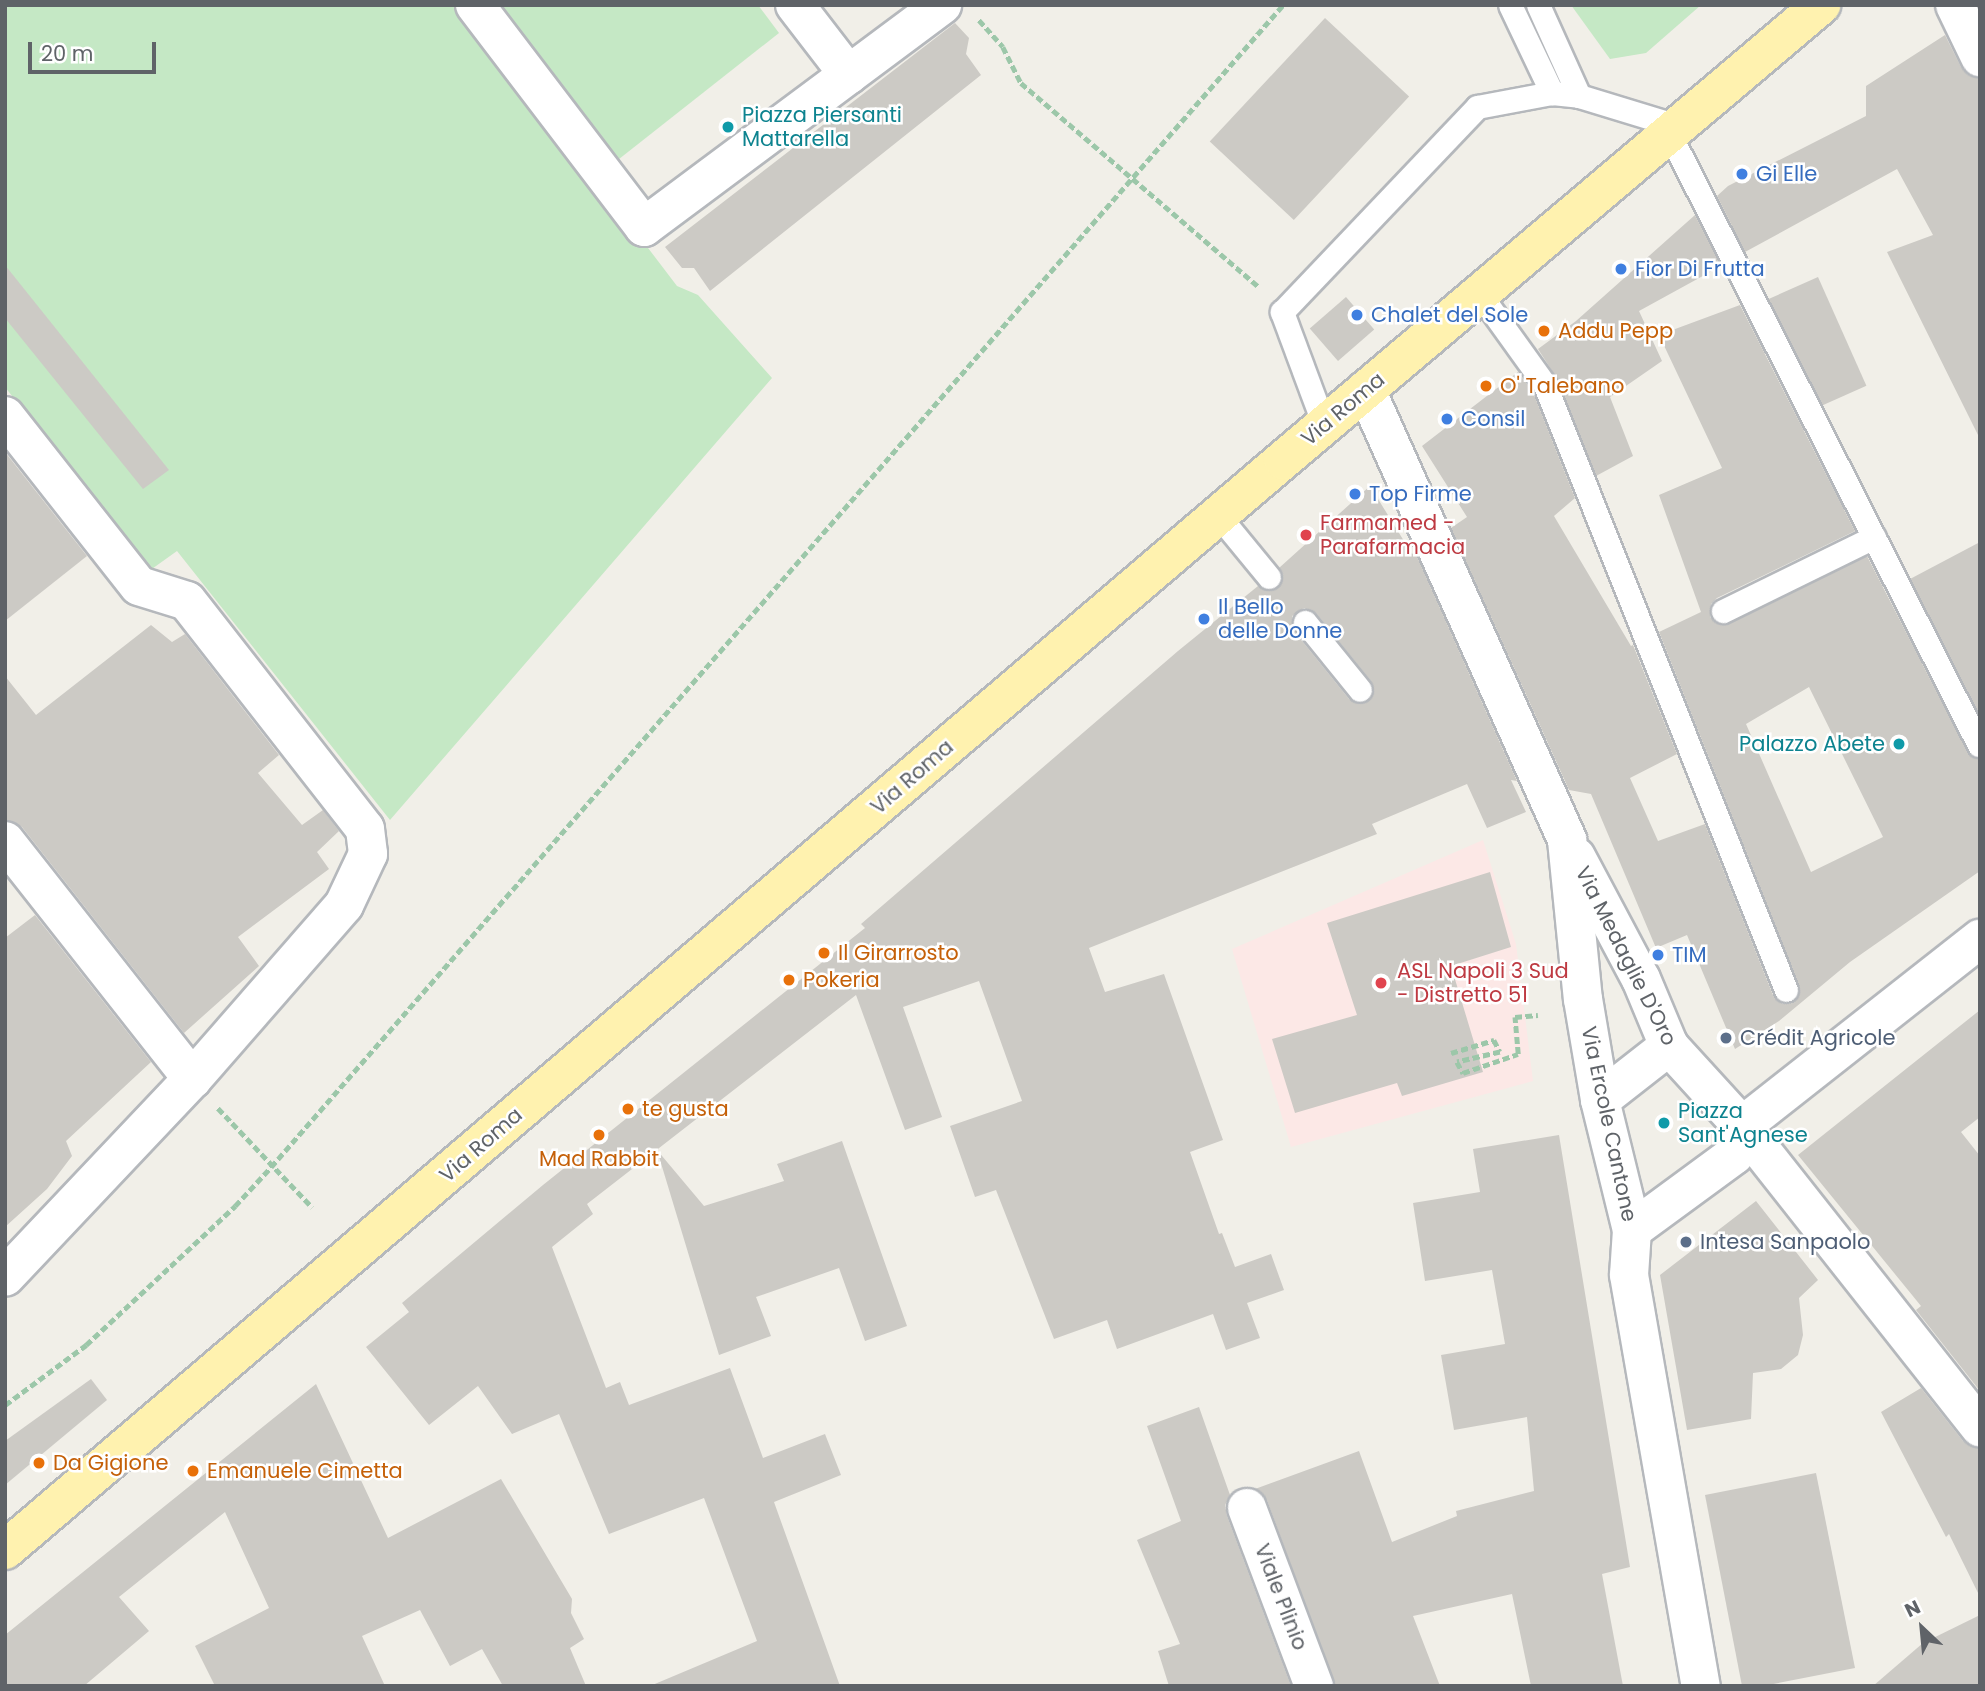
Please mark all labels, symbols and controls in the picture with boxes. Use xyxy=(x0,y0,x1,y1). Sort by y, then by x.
scale bar xyxy=(32,28,159,72)
text: 20 m xyxy=(41,39,94,68)
place label: Piazza Piersanti Mattarella xyxy=(742,102,902,152)
marker: Piazza Piersanti Mattarella xyxy=(720,119,736,135)
place label: Gi Elle xyxy=(1756,161,1817,187)
marker: Gi Elle xyxy=(1734,166,1750,182)
place label: Fior Di Frutta xyxy=(1635,256,1765,282)
marker: Fior Di Frutta xyxy=(1613,261,1629,277)
place label: Chalet del Sole xyxy=(1371,302,1528,328)
marker: Chalet del Sole xyxy=(1349,307,1365,323)
place label: Addu Pepp xyxy=(1558,318,1673,344)
marker: Addu Pepp xyxy=(1536,323,1552,339)
street label: Via Roma xyxy=(1296,367,1390,451)
place label: O' Talebano xyxy=(1500,373,1624,399)
marker: O' Talebano xyxy=(1478,378,1494,394)
place label: Consil xyxy=(1461,406,1525,432)
marker: Consil xyxy=(1439,411,1455,427)
place label: Top Firme xyxy=(1369,481,1472,507)
marker: Top Firme xyxy=(1347,486,1363,502)
place label: Farmamed - Parafarmacia xyxy=(1320,510,1465,560)
marker: Farmamed - Parafarmacia xyxy=(1298,527,1314,543)
place label: Il Bello delle Donne xyxy=(1218,594,1342,644)
marker: Il Bello delle Donne xyxy=(1196,611,1212,627)
place label: Palazzo Abete xyxy=(1739,731,1885,757)
street label: Via Roma xyxy=(866,734,958,820)
marker: Palazzo Abete xyxy=(1891,736,1907,752)
street label: Via Medaglie D'Oro xyxy=(1570,862,1682,1050)
place label: Il Girarrosto xyxy=(838,940,959,966)
place label: TIM xyxy=(1672,942,1707,968)
marker: Il Girarrosto xyxy=(816,945,832,961)
marker: TIM xyxy=(1650,947,1666,963)
place label: ASL Napoli 3 Sud - Distretto 51 xyxy=(1397,958,1569,1008)
place label: Pokeria xyxy=(803,967,880,993)
marker: Pokeria xyxy=(781,972,797,988)
marker: ASL Napoli 3 Sud - Distretto 51 xyxy=(1371,973,1391,993)
street label: Via Ercole Cantone xyxy=(1576,1024,1642,1224)
place label: Crédit Agricole xyxy=(1740,1025,1895,1051)
marker: Crédit Agricole xyxy=(1718,1030,1734,1046)
place label: te gusta xyxy=(642,1096,729,1122)
place label: Piazza Sant'Agnese xyxy=(1678,1098,1808,1148)
marker: te gusta xyxy=(620,1101,636,1117)
street label: Via Roma xyxy=(435,1102,527,1188)
marker: Piazza Sant'Agnese xyxy=(1656,1115,1672,1131)
marker: Mad Rabbit xyxy=(591,1127,607,1143)
place label: Mad Rabbit xyxy=(539,1146,659,1172)
place label: Intesa Sanpaolo xyxy=(1700,1229,1870,1255)
marker: Intesa Sanpaolo xyxy=(1678,1234,1694,1250)
place label: Da Gigione xyxy=(53,1450,168,1476)
marker: Da Gigione xyxy=(31,1455,47,1471)
place label: Emanuele Cimetta xyxy=(207,1458,403,1484)
marker: Emanuele Cimetta xyxy=(185,1463,201,1479)
street label: Viale Plinio xyxy=(1249,1540,1313,1654)
north arrow xyxy=(1887,1593,1957,1663)
text: N xyxy=(1900,1593,1925,1624)

